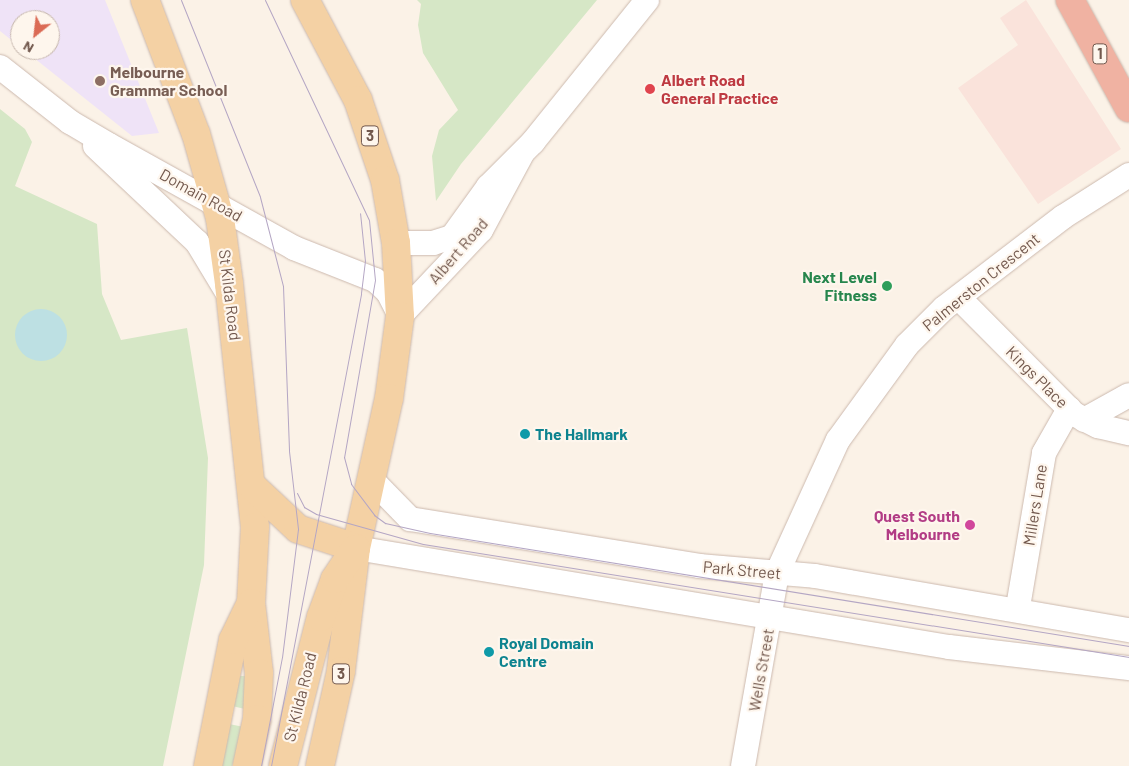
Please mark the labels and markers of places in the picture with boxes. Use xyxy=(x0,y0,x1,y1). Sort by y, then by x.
place label: Melbourne Grammar School xyxy=(110,62,227,100)
place label: Albert Road General Practice xyxy=(661,70,779,108)
marker: Melbourne Grammar School xyxy=(94,75,106,87)
marker: Albert Road General Practice xyxy=(643,82,657,96)
place label: Next Level Fitness xyxy=(802,267,877,305)
marker: Next Level Fitness xyxy=(881,280,893,292)
place label: The Hallmark xyxy=(535,424,628,444)
marker: The Hallmark xyxy=(519,428,531,440)
place label: Quest South Melbourne xyxy=(874,506,960,544)
marker: Quest South Melbourne xyxy=(964,519,976,531)
place label: Royal Domain Centre xyxy=(499,633,594,671)
marker: Royal Domain Centre xyxy=(483,646,495,658)

